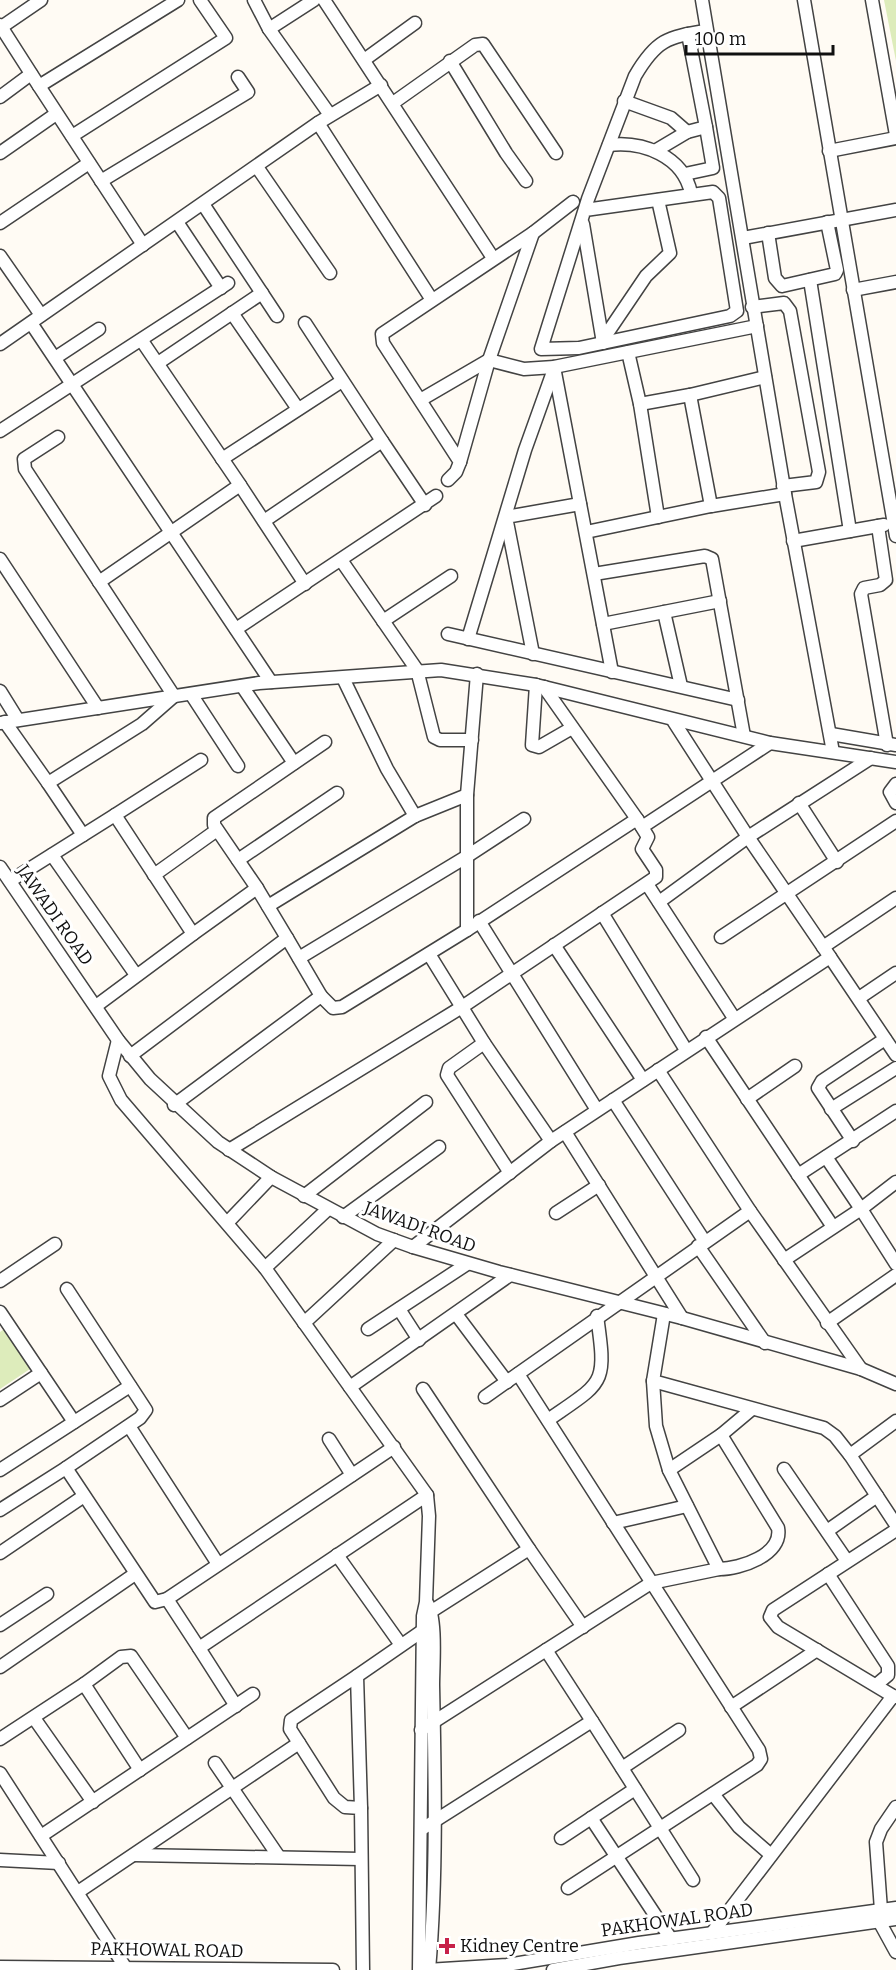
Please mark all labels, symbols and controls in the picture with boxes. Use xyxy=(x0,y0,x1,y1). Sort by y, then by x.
scale bar xyxy=(686,18,833,56)
text: 100 m xyxy=(695,28,746,50)
street label: JAWADI ROAD xyxy=(12,860,98,969)
street label: JAWADI ROAD xyxy=(360,1196,479,1257)
street label: PAKHOWAL ROAD xyxy=(600,1898,754,1942)
place label: Kidney Centre xyxy=(460,1935,579,1957)
marker: Kidney Centre xyxy=(438,1937,456,1955)
street label: PAKHOWAL ROAD xyxy=(90,1938,244,1962)

